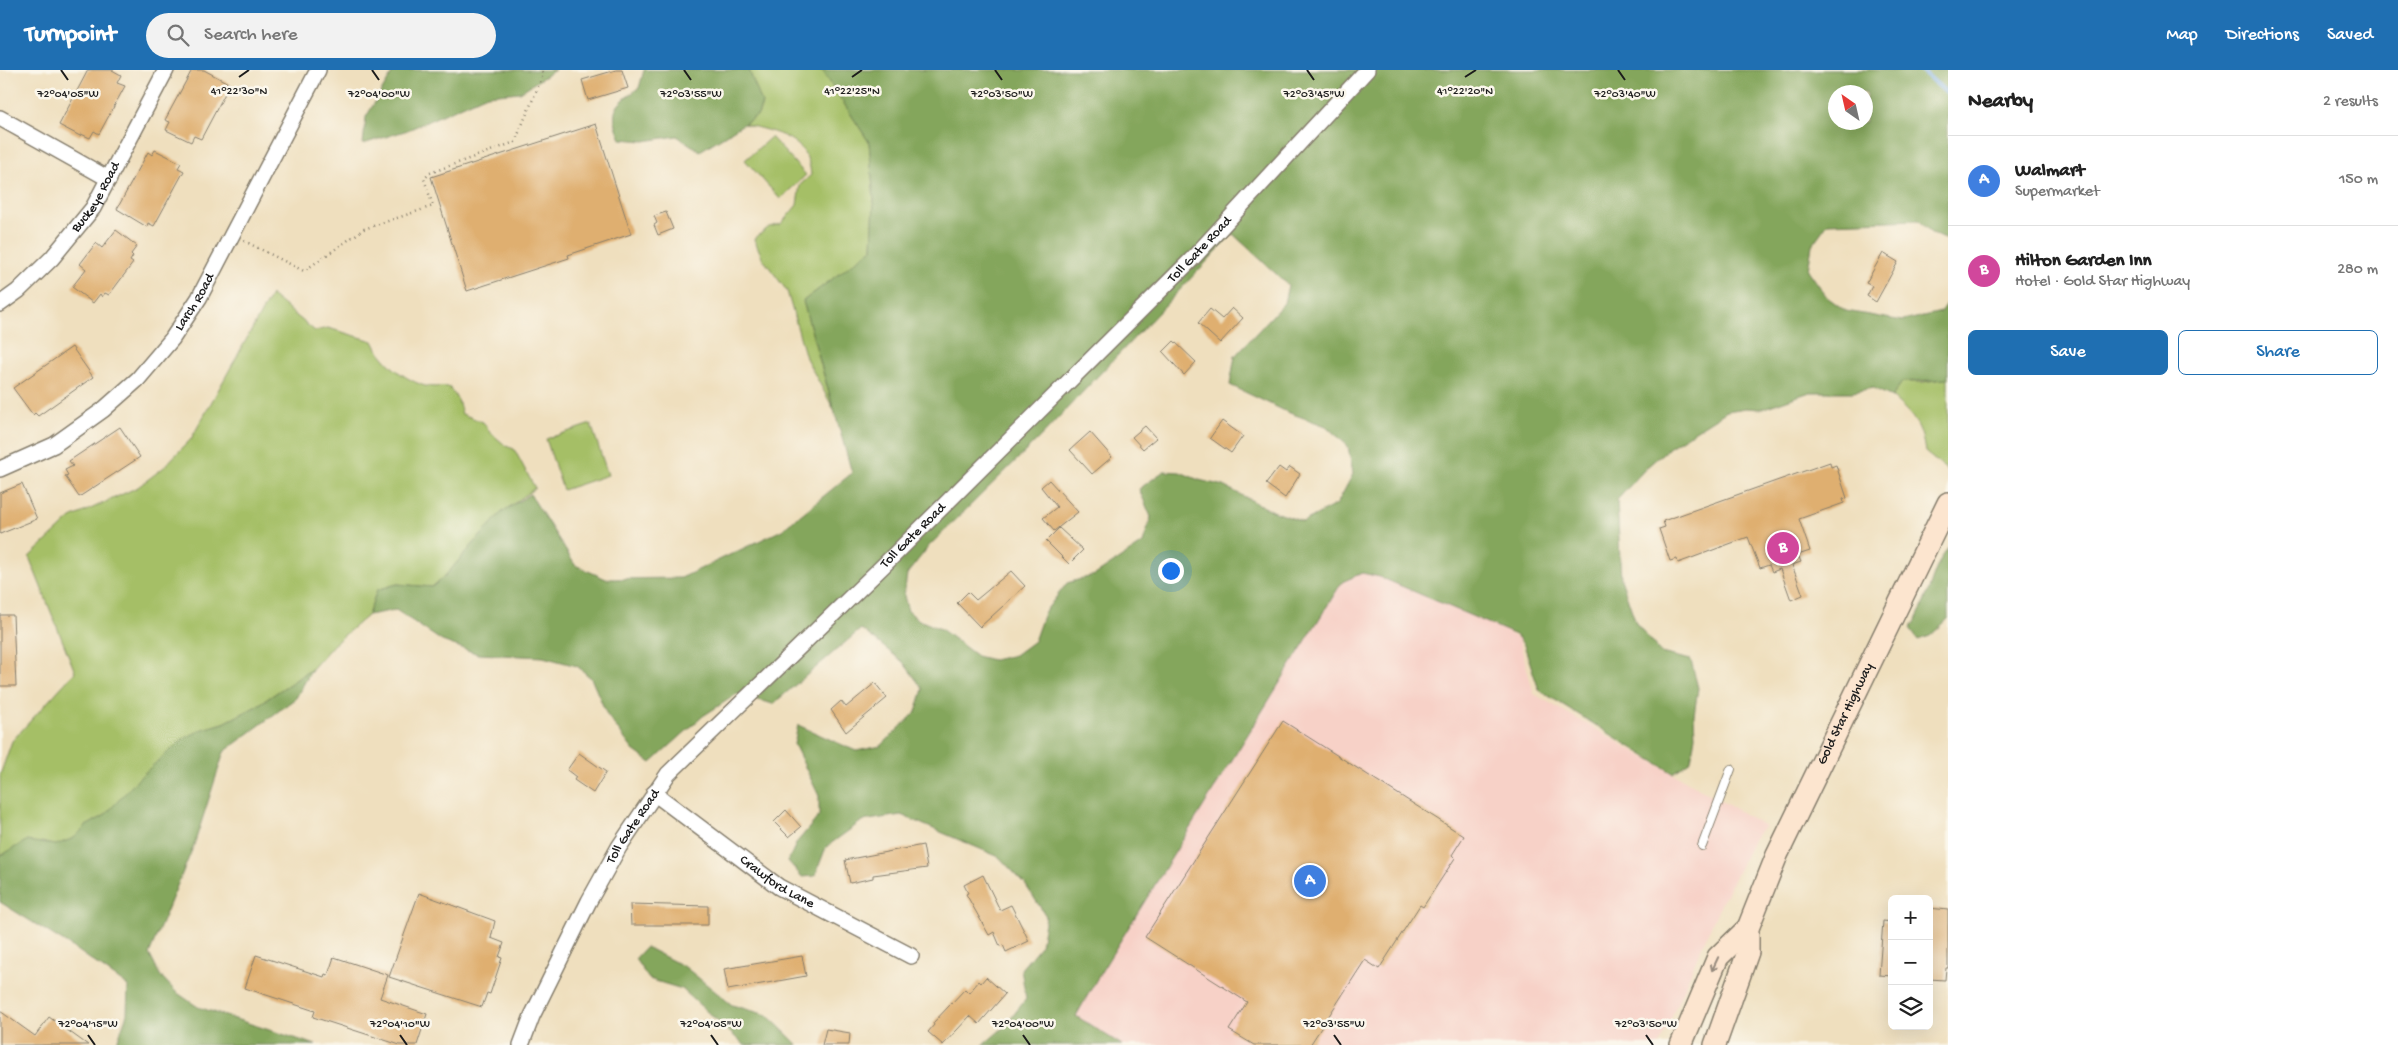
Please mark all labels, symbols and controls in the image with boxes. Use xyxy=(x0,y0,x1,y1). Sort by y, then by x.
search box xyxy=(146,13,496,58)
text: Turnpoint xyxy=(25,21,116,50)
icon: search xyxy=(164,21,192,49)
text: Search here xyxy=(204,24,298,47)
text: Map xyxy=(2166,25,2198,46)
text: Directions xyxy=(2226,25,2299,46)
text: Saved xyxy=(2327,25,2373,46)
text: 41°22'30"N xyxy=(211,85,267,99)
text: 41°22'25"N xyxy=(824,85,880,99)
text: 41°22'20"N xyxy=(1437,85,1493,99)
north arrow xyxy=(1828,85,1873,130)
text: 72°04'05"W xyxy=(36,88,99,102)
text: 72°04'00"W xyxy=(347,88,410,102)
text: 72°03'55"W xyxy=(659,88,722,102)
text: 72°03'50"W xyxy=(970,88,1033,102)
text: 72°03'45"W xyxy=(1283,88,1344,102)
text: 72°03'40"W xyxy=(1593,88,1656,102)
text: Nearby xyxy=(1968,90,2033,115)
text: 2 results xyxy=(2323,93,2378,112)
street label: Buckeye Road xyxy=(67,158,125,237)
text: Walmart xyxy=(2015,160,2084,183)
text: A xyxy=(1979,171,1989,190)
text: 150 m xyxy=(2339,171,2378,190)
text: Supermarket xyxy=(2015,183,2100,202)
street label: Toll Gate Road xyxy=(1164,211,1237,287)
text: Hilton Garden Inn xyxy=(2015,250,2152,273)
text: B xyxy=(1980,261,1988,280)
text: 280 m xyxy=(2337,261,2378,280)
street label: Larch Road xyxy=(171,269,220,334)
text: Hotel · Gold Star Highway xyxy=(2015,273,2190,292)
button: Save xyxy=(1968,330,2168,375)
button: Share xyxy=(2178,330,2378,375)
street label: Toll Gate Road xyxy=(876,498,951,573)
pin: B xyxy=(1767,529,1799,567)
your location xyxy=(1158,558,1184,584)
street label: Gold Star Highway xyxy=(1814,660,1877,768)
street label: Toll Gate Road xyxy=(602,785,665,868)
street label: Crawford Lane xyxy=(736,852,818,913)
pin: A xyxy=(1294,862,1326,900)
map controls xyxy=(1888,895,1933,1030)
button: + xyxy=(1888,895,1933,940)
button: − xyxy=(1888,940,1933,985)
one-way arrow xyxy=(1710,956,1720,971)
button: layers xyxy=(1888,985,1933,1030)
text: 72°04'15"W xyxy=(57,1018,118,1032)
text: 72°04'10"W xyxy=(369,1018,430,1032)
text: 72°04'05"W xyxy=(679,1018,742,1032)
text: 72°04'00"W xyxy=(991,1018,1054,1032)
text: 72°03'55"W xyxy=(1302,1018,1365,1032)
text: 72°03'50"W xyxy=(1614,1018,1677,1032)

